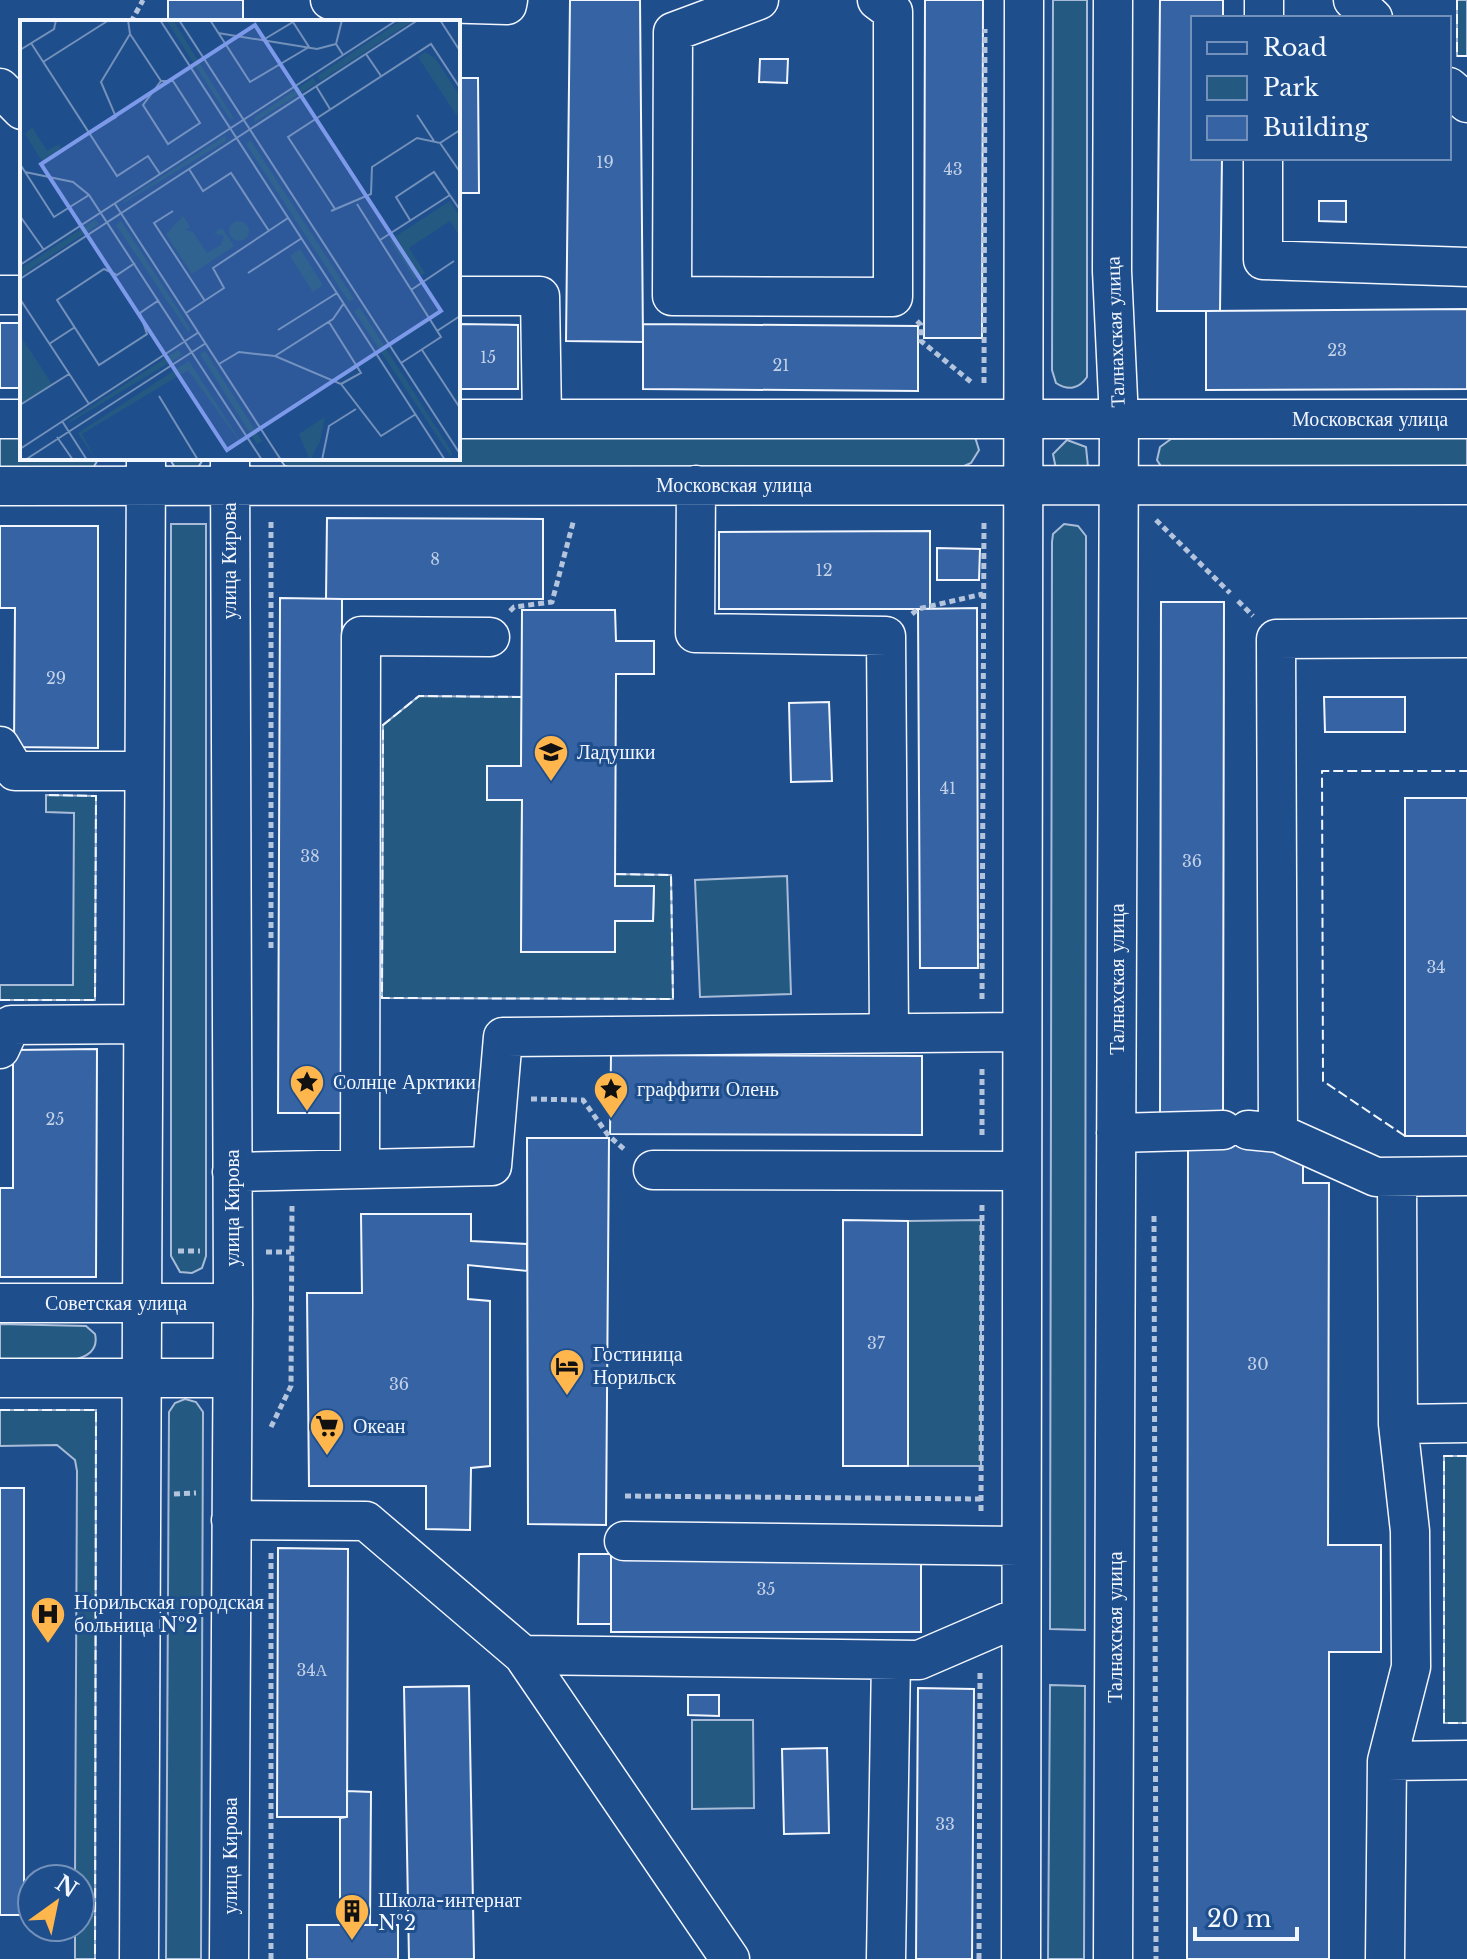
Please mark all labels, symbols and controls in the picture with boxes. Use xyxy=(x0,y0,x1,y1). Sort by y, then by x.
legend xyxy=(1191,16,1451,160)
inset map xyxy=(20,20,460,460)
text: Road xyxy=(1263,33,1327,62)
text: Park xyxy=(1263,73,1319,102)
text: Building xyxy=(1263,113,1369,142)
house number: 19 xyxy=(596,152,614,172)
house number: 43 xyxy=(943,159,963,179)
street label: Талнахская улица xyxy=(1100,256,1130,408)
house number: 23 xyxy=(1327,340,1347,360)
house number: 15 xyxy=(480,347,496,367)
house number: 21 xyxy=(773,355,790,375)
street label: Московская улица xyxy=(1292,407,1448,431)
street label: Московская улица xyxy=(656,473,812,497)
street label: улица Кирова xyxy=(217,502,241,620)
house number: 8 xyxy=(430,549,440,569)
house number: 12 xyxy=(816,560,833,580)
house number: 29 xyxy=(46,668,66,688)
school or university icon: Ладушки xyxy=(532,733,570,783)
place label: Ладушки xyxy=(577,740,656,764)
house number: 41 xyxy=(940,778,956,798)
house number: 38 xyxy=(300,846,320,866)
house number: 36 xyxy=(1182,851,1202,871)
street label: Талнахская улица xyxy=(1105,903,1129,1055)
house number: 34 xyxy=(1426,957,1446,977)
place icon: Солнце Арктики xyxy=(288,1063,326,1113)
place label: Солнце Арктики xyxy=(333,1070,476,1094)
place icon: граффити Олень xyxy=(592,1070,630,1120)
place label: граффити Олень xyxy=(637,1077,779,1101)
house number: 25 xyxy=(46,1109,64,1129)
street label: улица Кирова xyxy=(220,1149,244,1267)
street label: Советская улица xyxy=(45,1291,187,1315)
house number: 37 xyxy=(867,1333,886,1353)
place label: Гостиница Норильск xyxy=(593,1342,683,1389)
hotel icon: Гостиница Норильск xyxy=(548,1347,586,1397)
house number: 30 xyxy=(1247,1354,1269,1374)
house number: 36 xyxy=(389,1374,409,1394)
supermarket icon: Океан xyxy=(308,1407,346,1457)
place label: Океан xyxy=(353,1414,406,1438)
street label: Талнахская улица xyxy=(1103,1551,1127,1703)
house number: 35 xyxy=(757,1579,775,1599)
place label: Норильская городская больница №2 xyxy=(74,1590,264,1637)
hospital icon: Норильская городская больница №2 xyxy=(29,1595,67,1645)
house number: 34А xyxy=(297,1660,328,1680)
street label: улица Кирова xyxy=(218,1797,242,1915)
house number: 33 xyxy=(935,1814,955,1834)
north arrow xyxy=(16,1863,96,1943)
text: N xyxy=(51,1870,83,1904)
place label: Школа-интернат №2 xyxy=(378,1888,522,1935)
scale bar xyxy=(1195,1891,1297,1941)
building icon: Школа-интернат №2 xyxy=(333,1892,371,1942)
text: 20 m xyxy=(1207,1904,1272,1933)

